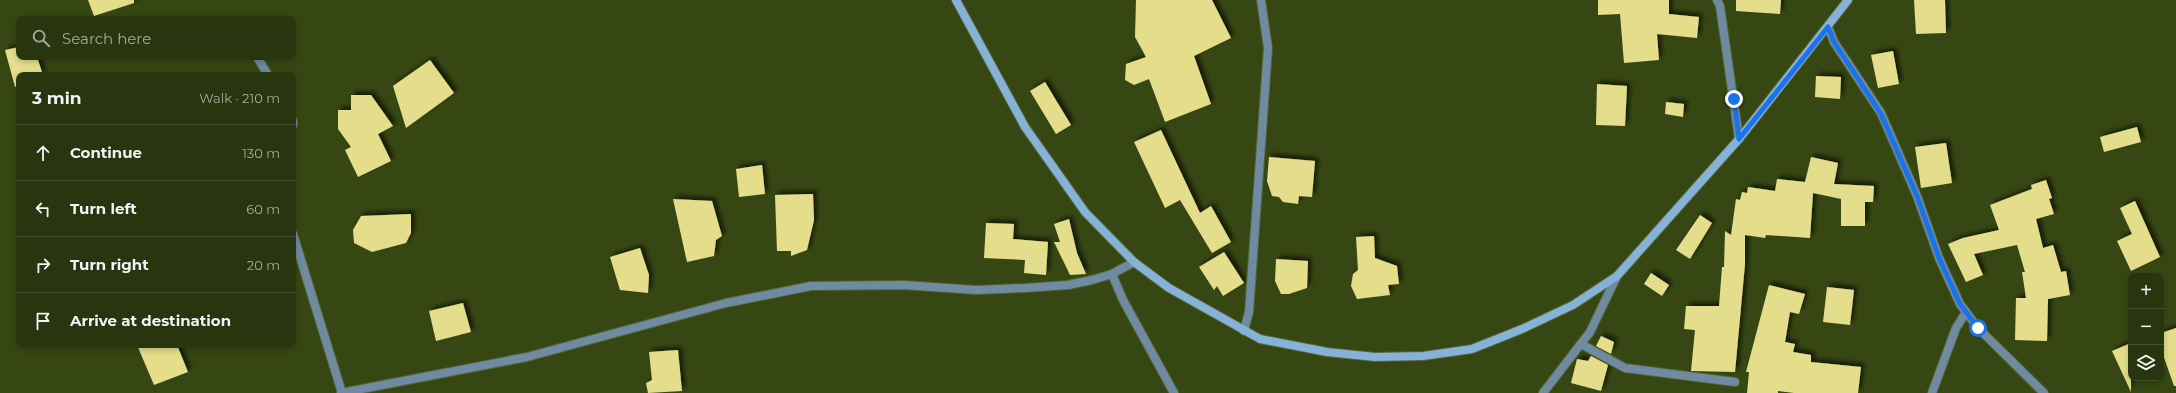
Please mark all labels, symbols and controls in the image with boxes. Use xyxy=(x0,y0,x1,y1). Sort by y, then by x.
search box xyxy=(16,16,296,60)
icon: search xyxy=(30,27,52,49)
text: Search here xyxy=(62,29,151,48)
text: 3 min xyxy=(32,88,82,108)
text: Walk · 210 m xyxy=(199,90,280,106)
route end xyxy=(1725,90,1743,108)
icon: ahead xyxy=(32,142,54,164)
text: Continue xyxy=(70,143,142,162)
text: 130 m xyxy=(242,145,280,161)
icon: left xyxy=(32,198,54,220)
text: Turn left xyxy=(70,199,137,218)
text: 60 m xyxy=(246,201,280,217)
icon: right xyxy=(32,254,54,276)
text: Turn right xyxy=(70,255,149,274)
text: 20 m xyxy=(247,257,280,273)
map controls xyxy=(2128,273,2164,381)
button: + xyxy=(2128,273,2164,309)
button: − xyxy=(2128,309,2164,345)
icon: arrive xyxy=(32,310,54,332)
text: Arrive at destination xyxy=(70,311,231,330)
route start xyxy=(1969,319,1987,337)
button: layers xyxy=(2128,345,2164,381)

